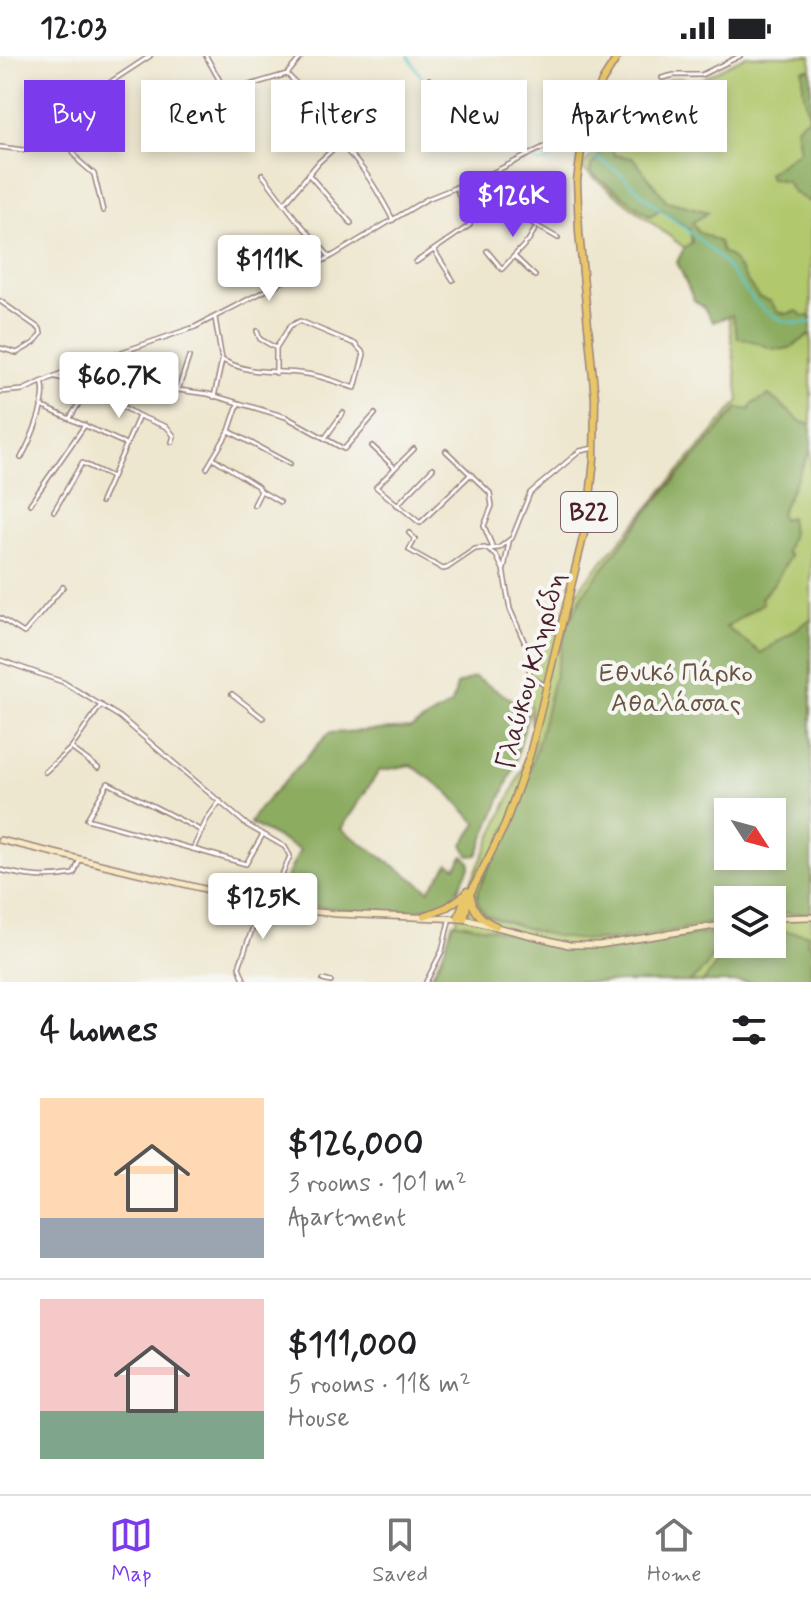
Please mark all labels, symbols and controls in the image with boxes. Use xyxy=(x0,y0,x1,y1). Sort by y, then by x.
text: 12:03 xyxy=(40,9,107,48)
chip: Buy xyxy=(24,80,125,152)
chip: Rent xyxy=(141,80,255,152)
chip: Filters xyxy=(271,80,405,152)
chip: New xyxy=(421,80,527,152)
chip: Apartment xyxy=(543,80,727,152)
pin: $126K xyxy=(457,171,569,239)
text: $126K xyxy=(477,180,549,214)
pin: $111K xyxy=(213,235,325,303)
text: $111K xyxy=(236,244,302,278)
pin: $60.7K xyxy=(54,352,184,420)
text: $60.7K xyxy=(77,361,161,395)
road number: B22 xyxy=(561,492,617,532)
street label: Γλαύκου Κληρίδη xyxy=(489,568,575,773)
park label: Εθνικό Πάρκο Αθαλάσσας xyxy=(599,657,753,721)
north arrow xyxy=(714,798,786,870)
map controls xyxy=(714,798,786,958)
pin: $125K xyxy=(207,873,319,941)
text: $125K xyxy=(226,882,300,916)
button: layers xyxy=(714,886,786,958)
text: 4 homes xyxy=(40,1008,158,1053)
icon: filters xyxy=(727,1008,771,1052)
text: $126,000 xyxy=(288,1122,423,1167)
icon: home xyxy=(104,1130,200,1226)
text: 3 rooms · 101 m² xyxy=(288,1167,467,1201)
text: Apartment xyxy=(288,1201,406,1235)
text: $111,000 xyxy=(288,1323,417,1368)
icon: home xyxy=(104,1331,200,1427)
text: 5 rooms · 118 m² xyxy=(288,1368,471,1402)
text: House xyxy=(288,1402,349,1436)
tab: Map xyxy=(109,1513,153,1589)
tab: Saved xyxy=(372,1513,428,1589)
tab: Home xyxy=(647,1513,702,1589)

